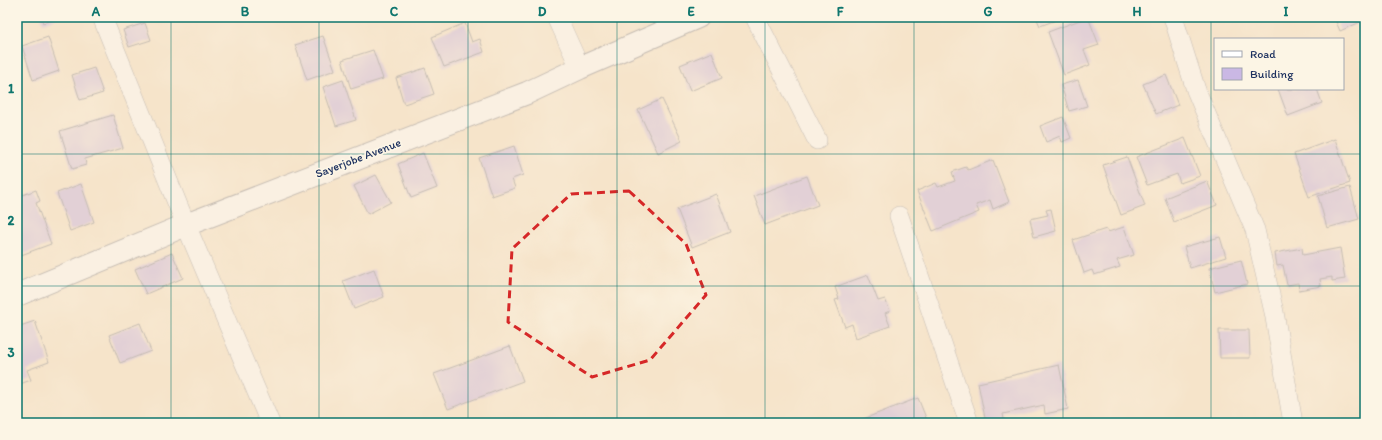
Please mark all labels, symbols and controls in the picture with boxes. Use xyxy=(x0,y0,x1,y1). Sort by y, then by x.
text: A xyxy=(91,4,101,19)
text: B xyxy=(241,4,250,19)
text: C xyxy=(390,4,399,19)
text: D xyxy=(538,4,547,19)
text: E xyxy=(687,4,695,19)
text: F xyxy=(837,4,844,19)
text: G xyxy=(984,4,993,19)
text: H xyxy=(1133,4,1142,19)
text: I xyxy=(1284,4,1289,19)
legend xyxy=(1214,38,1344,90)
text: Road xyxy=(1250,47,1276,61)
text: Building xyxy=(1250,67,1294,81)
text: 1 xyxy=(8,81,14,96)
street label: Sayerjobe Avenue xyxy=(313,135,403,181)
text: 2 xyxy=(8,213,15,228)
text: 3 xyxy=(7,345,15,360)

